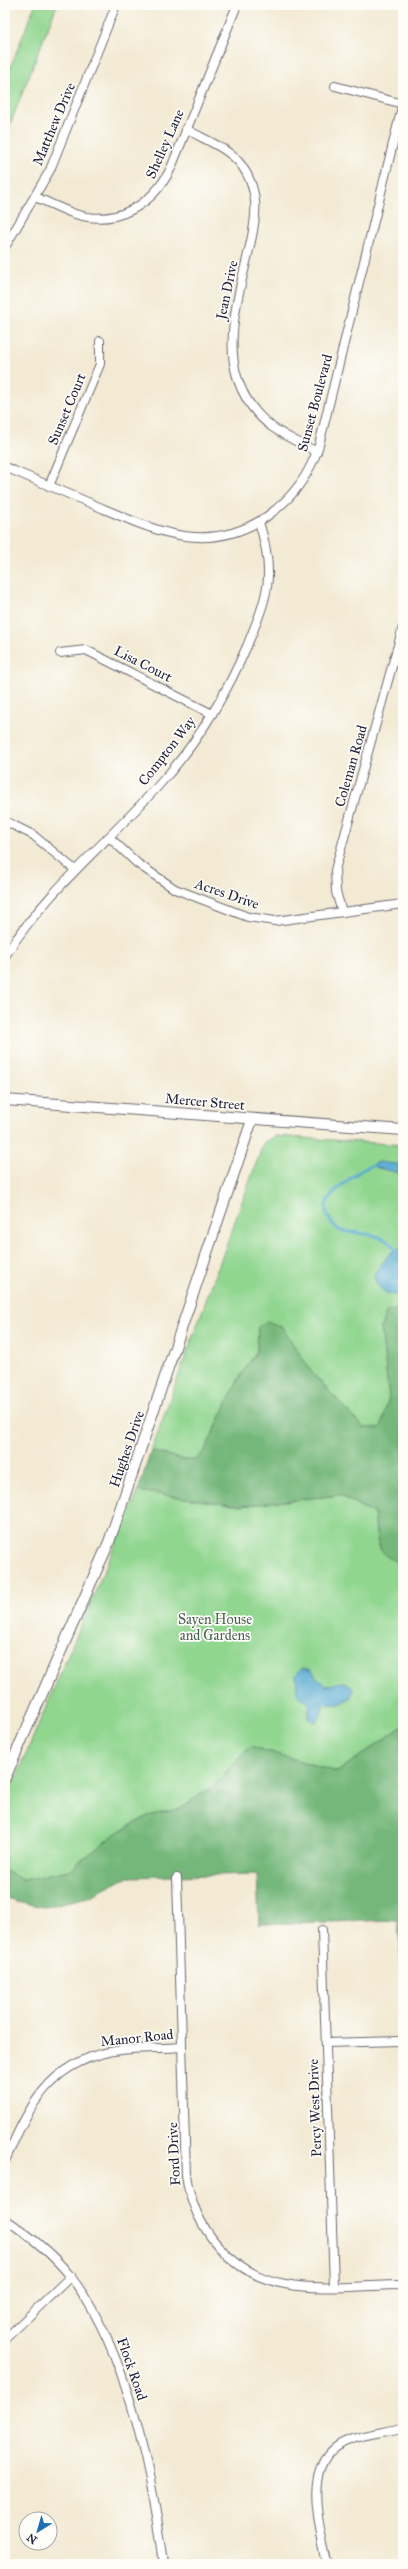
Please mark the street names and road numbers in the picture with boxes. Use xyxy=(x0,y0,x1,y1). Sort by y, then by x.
street label: Matthew Drive xyxy=(29,80,79,168)
street label: Shelley Lane xyxy=(142,107,188,181)
street label: Jean Drive xyxy=(212,259,243,323)
street label: Sunset Boulevard xyxy=(294,352,336,454)
street label: Sunset Court xyxy=(44,370,90,447)
street label: Lisa Court xyxy=(111,642,175,686)
street label: Compton Way xyxy=(135,713,200,789)
street label: Coleman Road xyxy=(331,723,371,809)
street label: Acres Drive xyxy=(192,875,261,913)
street label: Mercer Street xyxy=(164,1090,246,1114)
street label: Hughes Drive xyxy=(106,1408,148,1490)
street label: Manor Road xyxy=(100,2026,174,2050)
street label: Percy West Drive xyxy=(305,2058,325,2157)
street label: Ford Drive xyxy=(164,2122,184,2186)
street label: Flock Road xyxy=(113,2335,151,2403)

